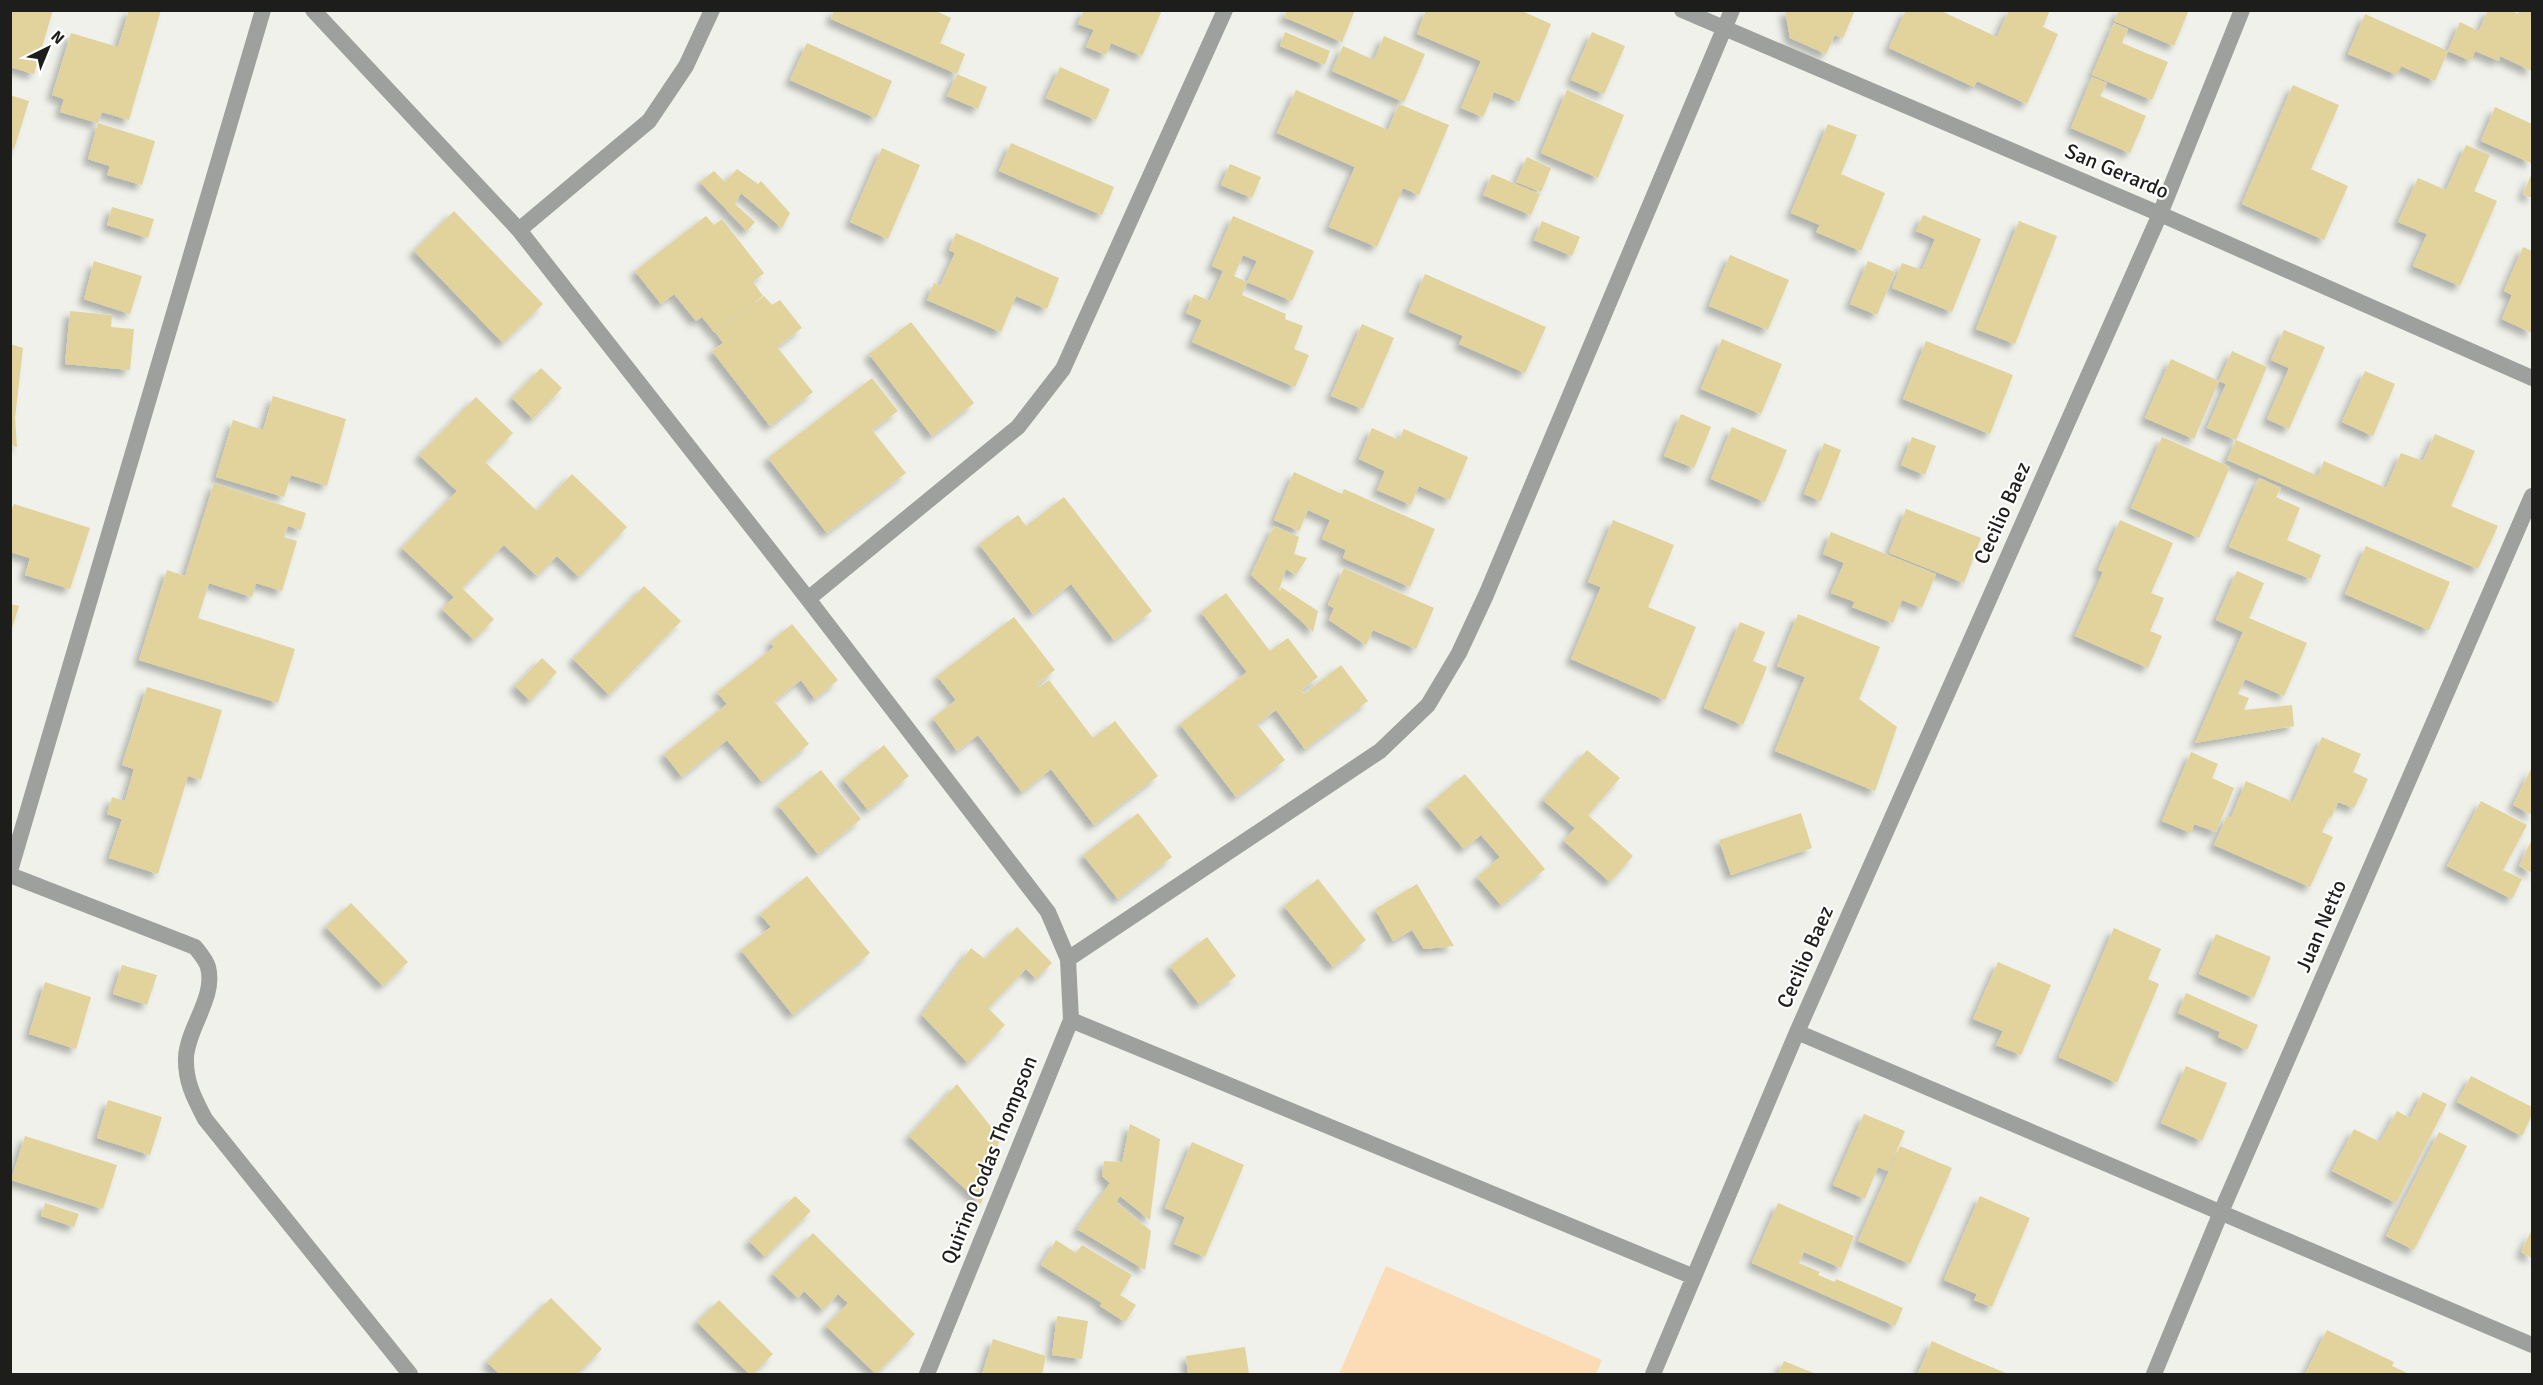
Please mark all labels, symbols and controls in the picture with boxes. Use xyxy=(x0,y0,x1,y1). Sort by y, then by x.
north arrow xyxy=(18,18,78,78)
text: N xyxy=(47,27,68,49)
street label: San Gerardo xyxy=(2061,138,2173,204)
street label: Cecilio Baez xyxy=(1968,458,2036,568)
street label: Juan Netto xyxy=(2290,876,2352,976)
street label: Cecilio Baez xyxy=(1771,902,1839,1012)
street label: Quirino Codas Thompson xyxy=(935,1052,1043,1268)

